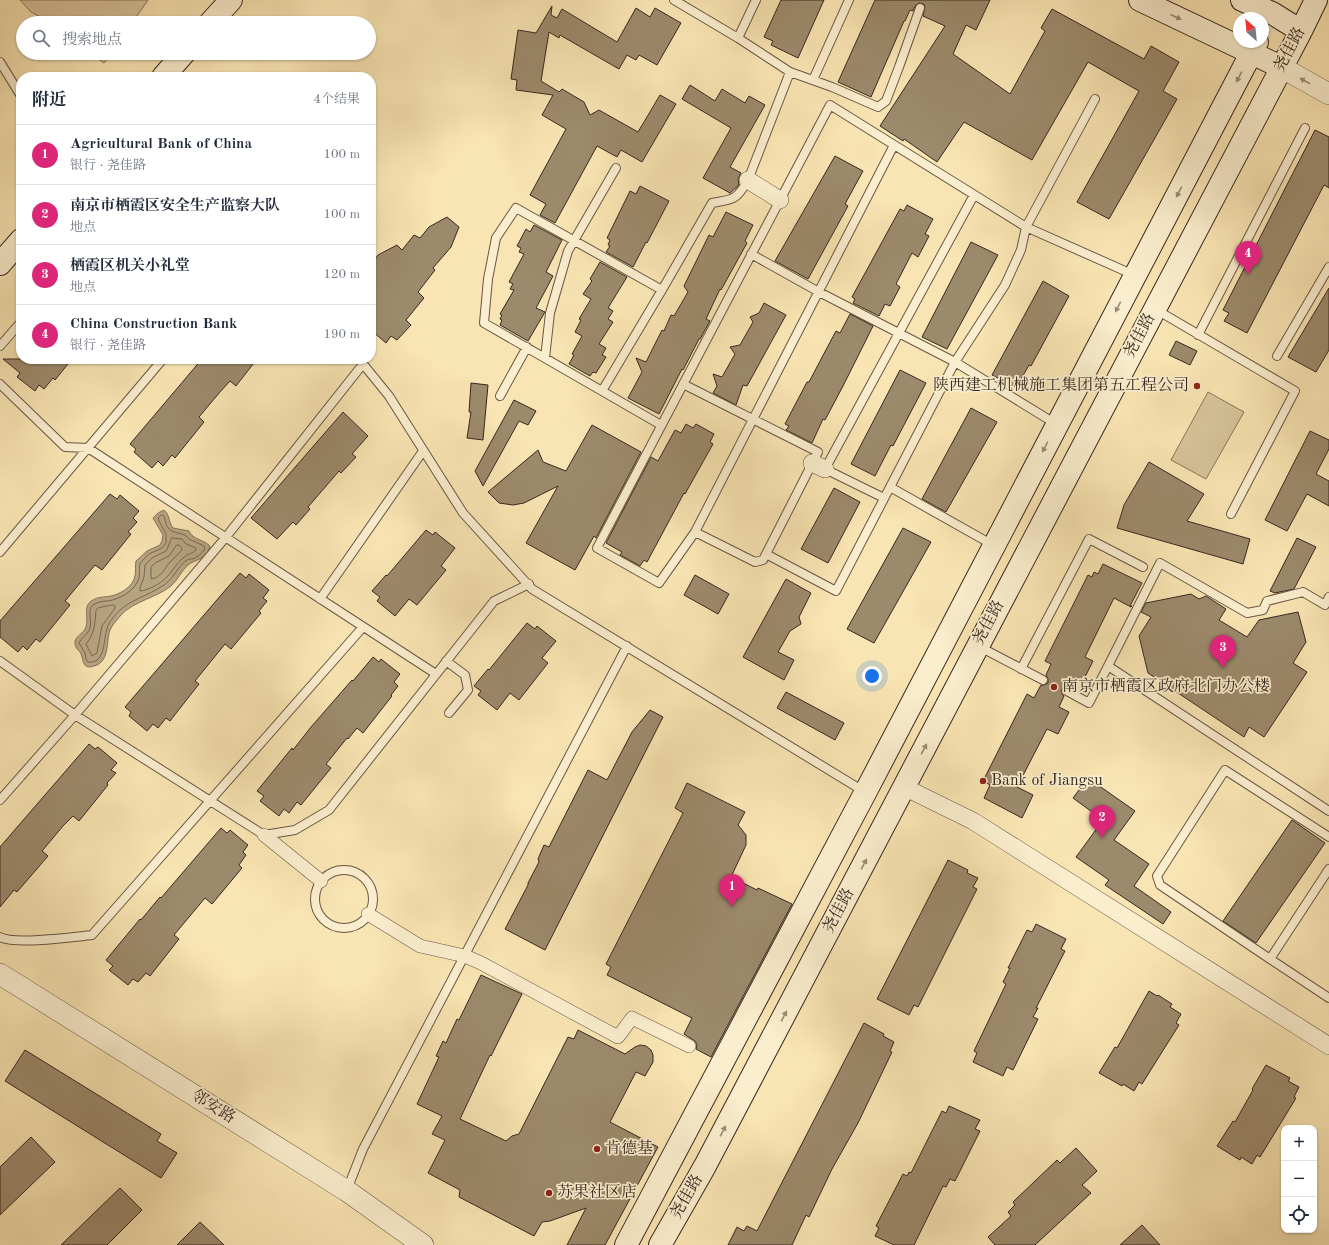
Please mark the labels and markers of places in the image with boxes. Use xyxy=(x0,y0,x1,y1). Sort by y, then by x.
pin: 4 xyxy=(1235,241,1261,274)
place label: 陕西建工机械施工集团第五工程公司 xyxy=(933,376,1189,394)
marker: 陕西建工机械施工集团第五工程公司 xyxy=(1192,381,1202,391)
pin: 3 xyxy=(1210,635,1236,668)
place label: 南京市栖霞区政府北门办公楼 xyxy=(1062,677,1270,695)
marker: 南京市栖霞区政府北门办公楼 xyxy=(1049,682,1059,692)
place label: Bank of Jiangsu xyxy=(991,773,1103,789)
marker: Bank of Jiangsu xyxy=(978,776,988,786)
pin: 2 xyxy=(1089,805,1115,838)
pin: 1 xyxy=(719,874,745,907)
place label: 肯德基 xyxy=(605,1139,653,1157)
marker: 肯德基 xyxy=(592,1144,602,1154)
place label: 苏果社区店 xyxy=(557,1183,637,1201)
marker: 苏果社区店 xyxy=(544,1188,554,1198)

